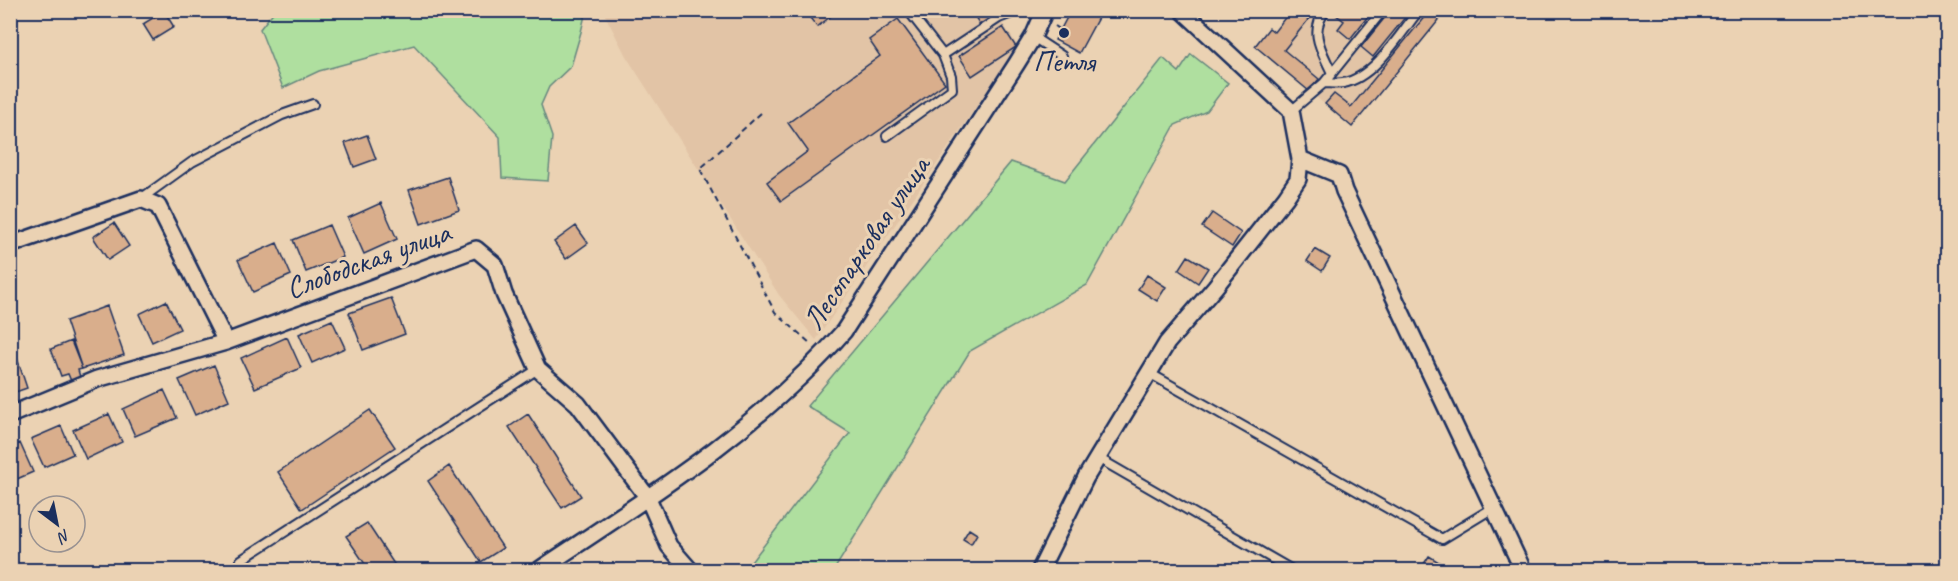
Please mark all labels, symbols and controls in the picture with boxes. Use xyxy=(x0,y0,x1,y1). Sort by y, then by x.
marker: Петля xyxy=(1057,26,1071,40)
place label: Петля xyxy=(1033,42,1097,80)
street label: Лесопарковая улица xyxy=(794,147,940,337)
street label: Слободская улица xyxy=(281,212,457,307)
north arrow xyxy=(27,494,87,554)
text: N xyxy=(52,525,74,549)

